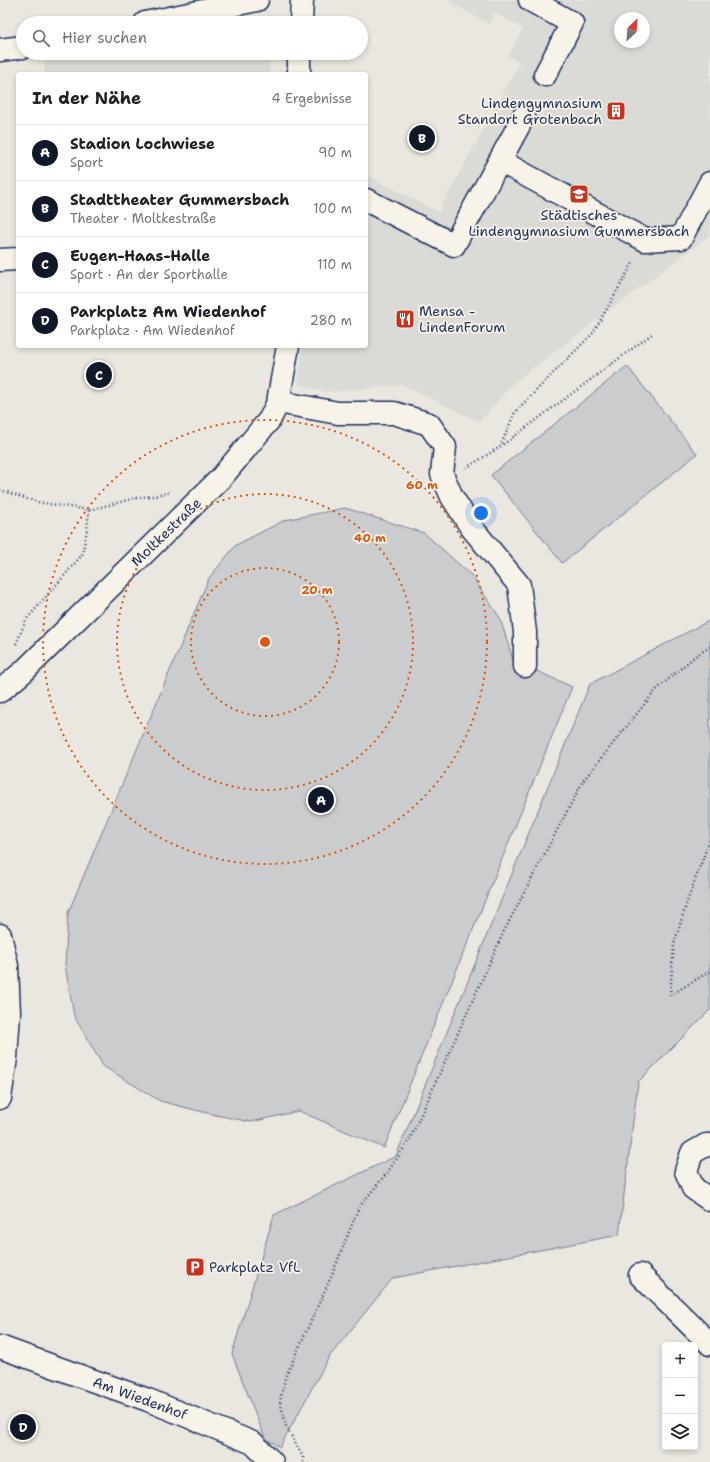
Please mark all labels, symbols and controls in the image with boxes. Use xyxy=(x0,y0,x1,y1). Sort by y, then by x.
north arrow xyxy=(614,12,650,48)
search box xyxy=(16,16,368,60)
icon: search xyxy=(30,27,52,49)
text: Hier suchen xyxy=(62,28,147,48)
text: In der Nähe xyxy=(32,87,141,109)
text: 4 Ergebnisse xyxy=(272,90,352,107)
place label: Lindengymnasium Standort Grotenbach xyxy=(458,94,602,128)
building icon: Lindengymnasium Standort Grotenbach xyxy=(605,100,627,122)
pin: B xyxy=(409,123,435,153)
text: Stadion Lochwiese xyxy=(70,134,215,154)
text: A xyxy=(40,144,50,161)
text: 90 m xyxy=(318,144,352,161)
text: Sport xyxy=(70,154,103,171)
school or university icon: Städtisches Lindengymnasium Gummersbach xyxy=(568,183,590,205)
text: Stadttheater Gummersbach xyxy=(70,190,289,210)
text: B xyxy=(41,200,49,217)
text: 100 m xyxy=(313,200,352,217)
place label: Städtisches Lindengymnasium Gummersbach xyxy=(468,206,690,240)
text: Theater · Moltkestraße xyxy=(70,210,216,227)
text: Eugen-Haas-Halle xyxy=(70,246,210,266)
text: C xyxy=(41,256,49,273)
text: 110 m xyxy=(317,256,352,273)
text: Sport · An der Sporthalle xyxy=(70,266,228,283)
text: Parkplatz Am Wiedenhof xyxy=(70,302,266,322)
place label: Mensa - LindenForum xyxy=(419,302,505,336)
restaurant icon: Mensa - LindenForum xyxy=(394,308,416,330)
text: D xyxy=(40,312,50,329)
text: 280 m xyxy=(310,312,352,329)
text: Parkplatz · Am Wiedenhof xyxy=(70,322,235,339)
pin: C xyxy=(86,360,112,390)
text: 60 m xyxy=(406,477,438,493)
street label: Moltkestraße xyxy=(127,494,205,570)
your location xyxy=(471,503,491,523)
text: 40 m xyxy=(354,530,386,546)
text: 20 m xyxy=(301,582,333,598)
centre of rings xyxy=(258,635,272,649)
pin: A xyxy=(308,785,334,815)
parking icon: Parkplatz VfL xyxy=(184,1256,206,1278)
place label: Parkplatz VfL xyxy=(209,1258,301,1276)
map controls xyxy=(662,1342,698,1450)
button: + xyxy=(662,1342,698,1378)
street label: Am Wiedenhof xyxy=(90,1373,190,1424)
button: − xyxy=(662,1378,698,1414)
pin: D xyxy=(10,1412,36,1442)
button: layers xyxy=(662,1414,698,1450)

